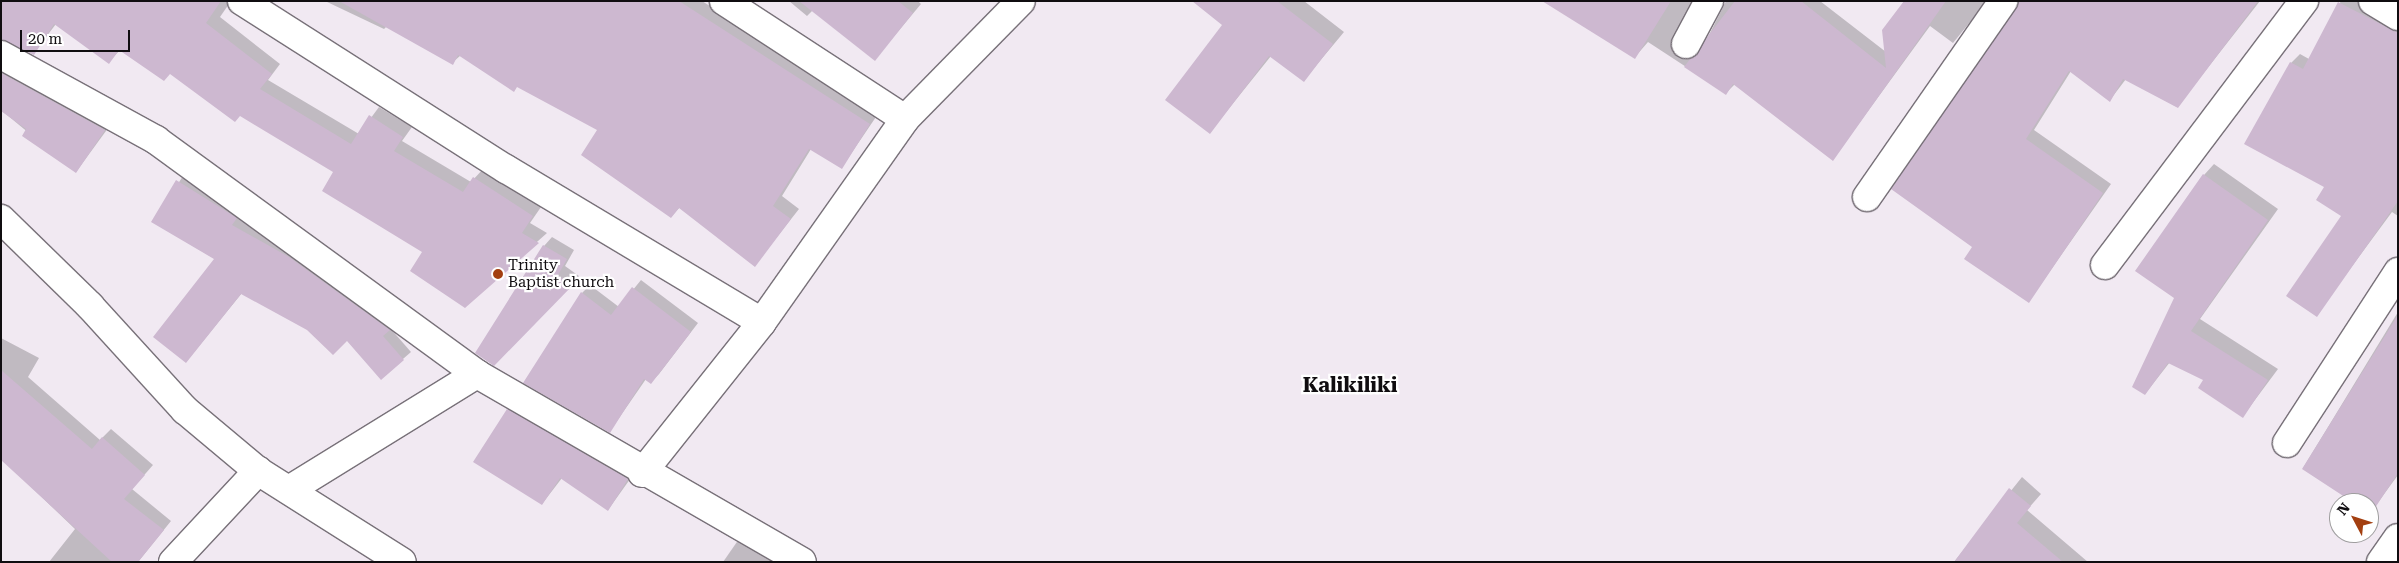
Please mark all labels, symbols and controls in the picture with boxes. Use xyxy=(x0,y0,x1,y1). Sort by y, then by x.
scale bar xyxy=(22,20,132,52)
text: 20 m xyxy=(28,30,62,48)
place label: Trinity Baptist church xyxy=(508,256,614,291)
marker: Trinity Baptist church xyxy=(492,268,504,280)
district label: Kalikiliki xyxy=(1303,373,1397,397)
north arrow xyxy=(2329,493,2379,543)
text: N xyxy=(2334,500,2353,518)

